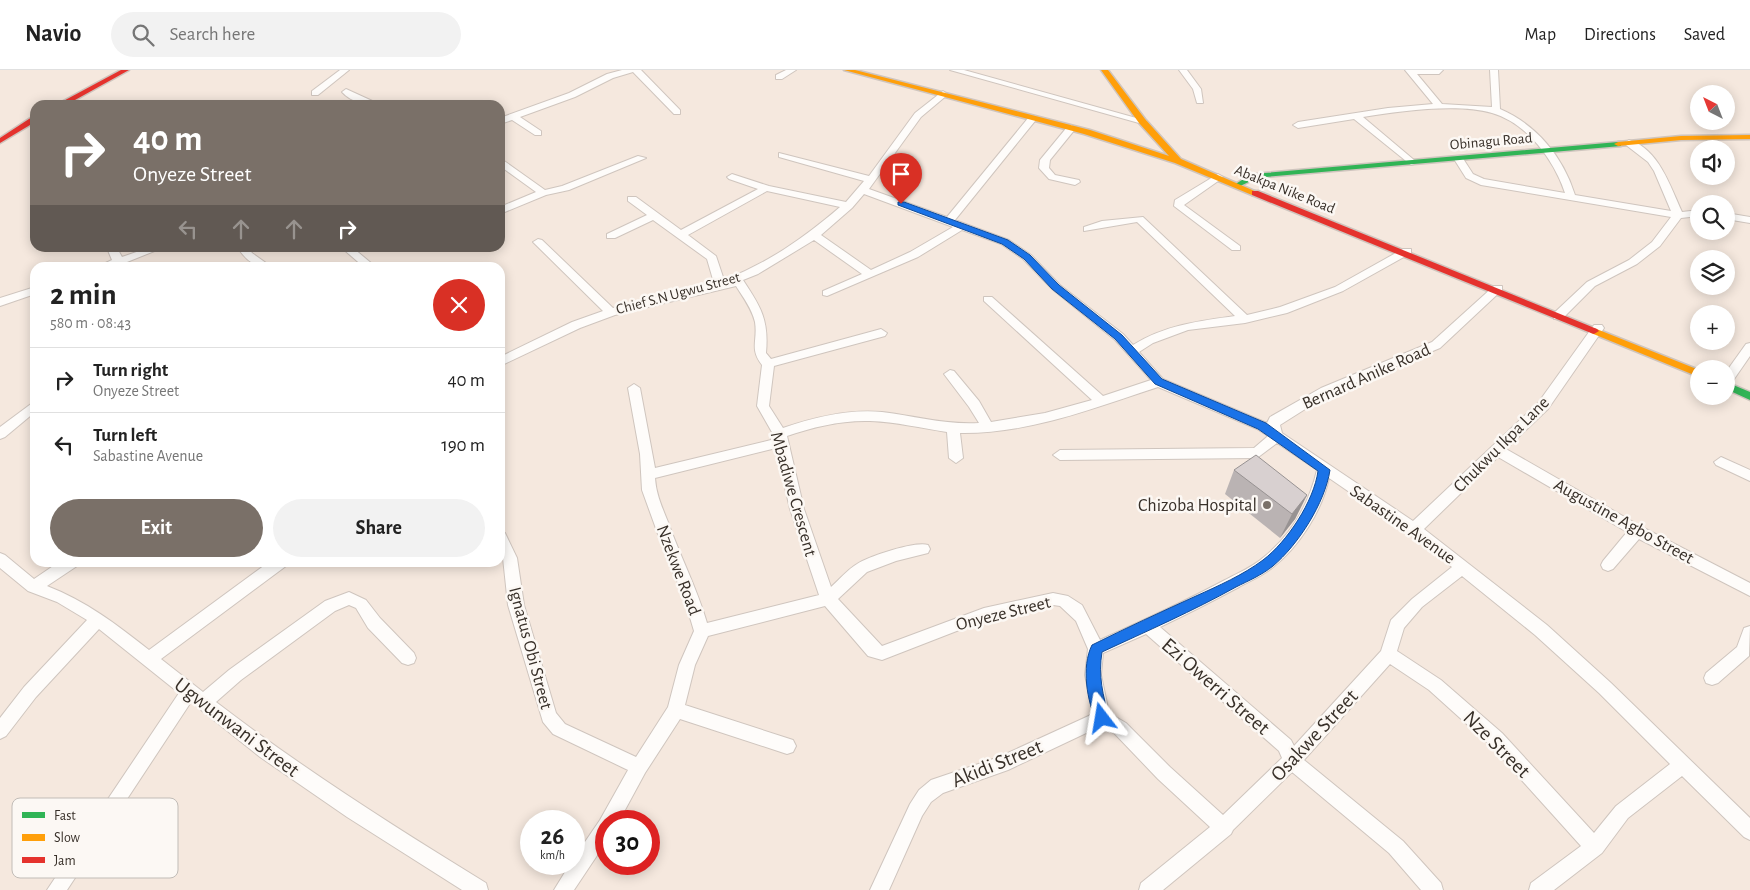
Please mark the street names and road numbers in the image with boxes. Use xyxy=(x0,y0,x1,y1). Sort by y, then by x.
street label: Obinagu Road xyxy=(1449,130,1533,153)
street label: Abakpa Nike Road xyxy=(1232,162,1337,217)
street label: Chief S.N Ugwu Street xyxy=(614,270,742,317)
street label: Bernard Anike Road xyxy=(1300,341,1433,413)
street label: Chukwu Ikpa Lane xyxy=(1450,393,1553,496)
street label: Mbadiwe Crescent xyxy=(767,430,819,559)
street label: Augustine Agbo Street xyxy=(1550,476,1697,568)
street label: Sabastine Avenue xyxy=(1347,482,1458,568)
street label: Nzekwe Road xyxy=(653,523,703,618)
street label: Ignatus Obi Street xyxy=(505,585,555,712)
street label: Onyeze Street xyxy=(954,593,1053,634)
street label: Ezi Owerri Street xyxy=(1158,634,1274,739)
street label: Ugwunwani Street xyxy=(170,674,303,781)
street label: Osakwe Street xyxy=(1267,685,1362,785)
street label: Nze Street xyxy=(1459,707,1534,782)
street label: Akidi Street xyxy=(949,736,1046,791)

